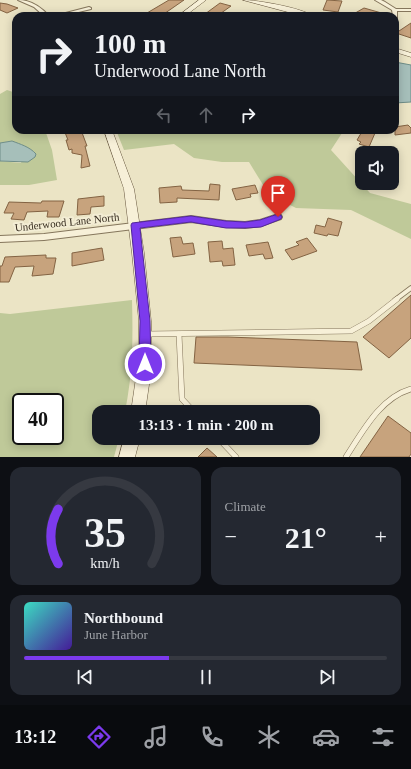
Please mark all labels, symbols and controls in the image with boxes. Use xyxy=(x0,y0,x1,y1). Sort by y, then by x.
icon: right xyxy=(28,28,80,80)
text: 100 m xyxy=(94,28,166,59)
text: Underwood Lane North xyxy=(94,61,266,81)
icon: left xyxy=(153,104,175,126)
icon: ahead xyxy=(195,104,217,126)
icon: right xyxy=(237,104,259,126)
map controls xyxy=(355,146,399,190)
button: sound xyxy=(355,146,399,190)
pin xyxy=(261,176,295,217)
icon: arrive xyxy=(267,182,289,204)
street label: Underwood Lane North xyxy=(14,210,120,233)
position arrow xyxy=(124,343,166,385)
speed limit sign: 40 xyxy=(12,393,64,445)
text: 13:13 · 1 min · 200 m xyxy=(139,417,274,433)
text: Climate xyxy=(225,499,266,514)
text: 35 xyxy=(84,510,126,556)
text: 21° xyxy=(285,521,327,554)
text: − xyxy=(225,524,237,549)
text: + xyxy=(375,524,387,549)
text: km/h xyxy=(91,555,120,571)
text: Northbound xyxy=(84,610,163,626)
text: June Harbor xyxy=(84,627,148,642)
icon: previous xyxy=(74,666,96,688)
icon: pause xyxy=(195,666,217,688)
icon: next xyxy=(316,666,338,688)
icon: directions xyxy=(85,723,113,751)
icon: music xyxy=(142,723,170,751)
icon: phone xyxy=(198,723,226,751)
icon: climate xyxy=(255,723,283,751)
icon: car xyxy=(312,723,340,751)
icon: filters xyxy=(369,723,397,751)
text: 13:12 xyxy=(14,727,56,747)

